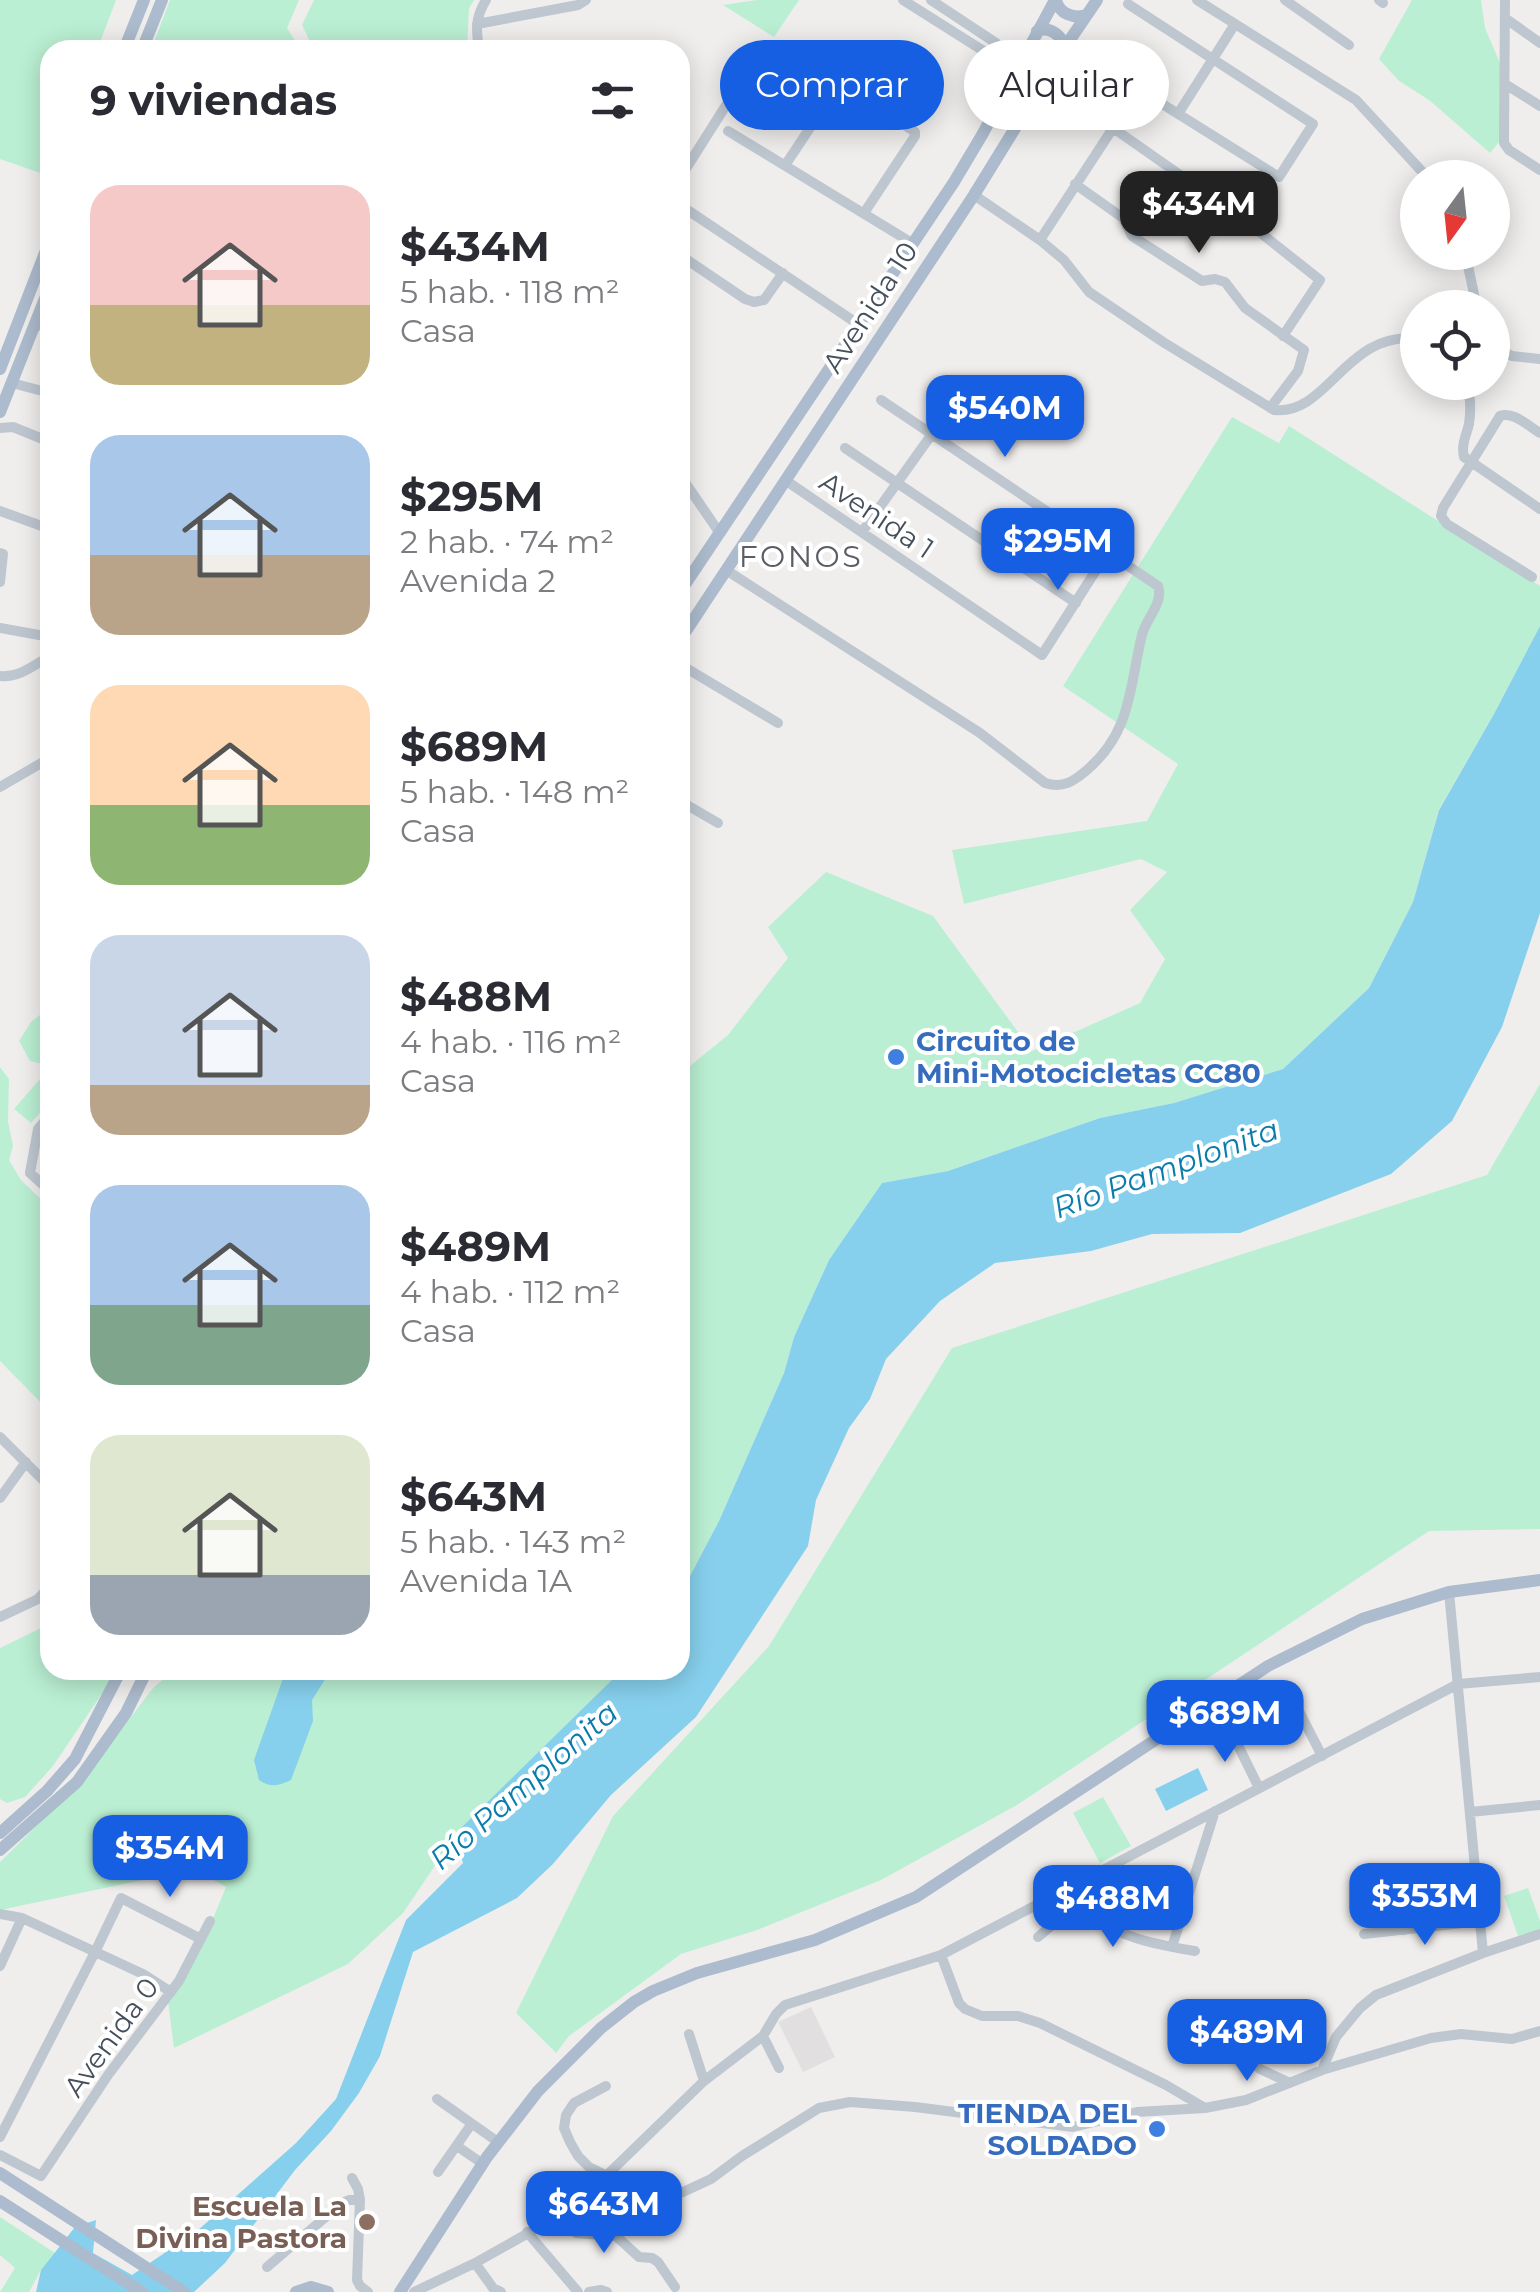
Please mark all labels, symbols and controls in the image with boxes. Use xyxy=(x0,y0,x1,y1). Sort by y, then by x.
chip: Comprar xyxy=(720,40,944,130)
chip: Alquilar xyxy=(964,40,1169,130)
icon: filters xyxy=(585,73,640,128)
text: 9 viviendas xyxy=(90,74,337,126)
north arrow xyxy=(1400,160,1510,270)
map controls xyxy=(1400,160,1510,400)
pin: $434M xyxy=(1129,171,1269,256)
text: $434M xyxy=(1142,184,1256,223)
text: $434M xyxy=(400,220,550,272)
icon: home xyxy=(170,225,290,345)
street label: Avenida 10 xyxy=(815,235,925,379)
text: 5 hab. · 118 m² xyxy=(400,272,619,311)
button: locate xyxy=(1400,290,1510,400)
text: Casa xyxy=(400,311,476,350)
pin: $540M xyxy=(935,375,1075,460)
text: $540M xyxy=(948,388,1062,427)
street label: Avenida 1 xyxy=(813,464,941,566)
text: $295M xyxy=(400,470,543,522)
icon: home xyxy=(170,475,290,595)
pin: $295M xyxy=(988,508,1128,593)
text: $295M xyxy=(1003,521,1113,560)
text: 2 hab. · 74 m² xyxy=(400,522,614,561)
district label: FONOS xyxy=(739,538,863,575)
text: Avenida 2 xyxy=(400,561,556,600)
text: $689M xyxy=(400,720,548,772)
icon: home xyxy=(170,725,290,845)
text: 5 hab. · 148 m² xyxy=(400,772,629,811)
text: Casa xyxy=(400,811,476,850)
text: $488M xyxy=(400,970,552,1022)
icon: home xyxy=(170,975,290,1095)
text: 4 hab. · 116 m² xyxy=(400,1022,622,1061)
place label: Circuito de Mini-Motocicletas CC80 xyxy=(916,1024,1261,1090)
marker: Circuito de Mini-Motocicletas CC80 xyxy=(885,1046,907,1068)
text: Casa xyxy=(400,1061,476,1100)
water label: Río Pamplonita xyxy=(1048,1111,1284,1226)
text: $489M xyxy=(400,1220,551,1272)
icon: home xyxy=(170,1225,290,1345)
text: 4 hab. · 112 m² xyxy=(400,1272,620,1311)
text: Casa xyxy=(400,1311,476,1350)
text: $643M xyxy=(400,1470,547,1522)
icon: home xyxy=(170,1475,290,1595)
text: 5 hab. · 143 m² xyxy=(400,1522,626,1561)
text: Avenida 1A xyxy=(400,1561,572,1600)
pin: $689M xyxy=(1155,1680,1295,1765)
text: $689M xyxy=(1169,1693,1281,1732)
water label: Río Pamplonita xyxy=(422,1694,625,1877)
pin: $354M xyxy=(100,1815,240,1900)
text: $354M xyxy=(115,1828,225,1867)
pin: $353M xyxy=(1355,1863,1495,1948)
pin: $488M xyxy=(1043,1865,1183,1950)
text: $353M xyxy=(1371,1876,1479,1915)
text: $488M xyxy=(1055,1878,1171,1917)
street label: Avenida 0 xyxy=(56,1971,166,2103)
pin: $489M xyxy=(1177,1999,1317,2084)
text: $489M xyxy=(1189,2012,1305,2051)
place label: TIENDA DEL SOLDADO xyxy=(958,2096,1137,2162)
marker: TIENDA DEL SOLDADO xyxy=(1146,2118,1168,2140)
pin: $643M xyxy=(534,2171,674,2256)
text: $643M xyxy=(548,2184,660,2223)
place label: Escuela La Divina Pastora xyxy=(135,2189,347,2255)
marker: Escuela La Divina Pastora xyxy=(356,2211,378,2233)

